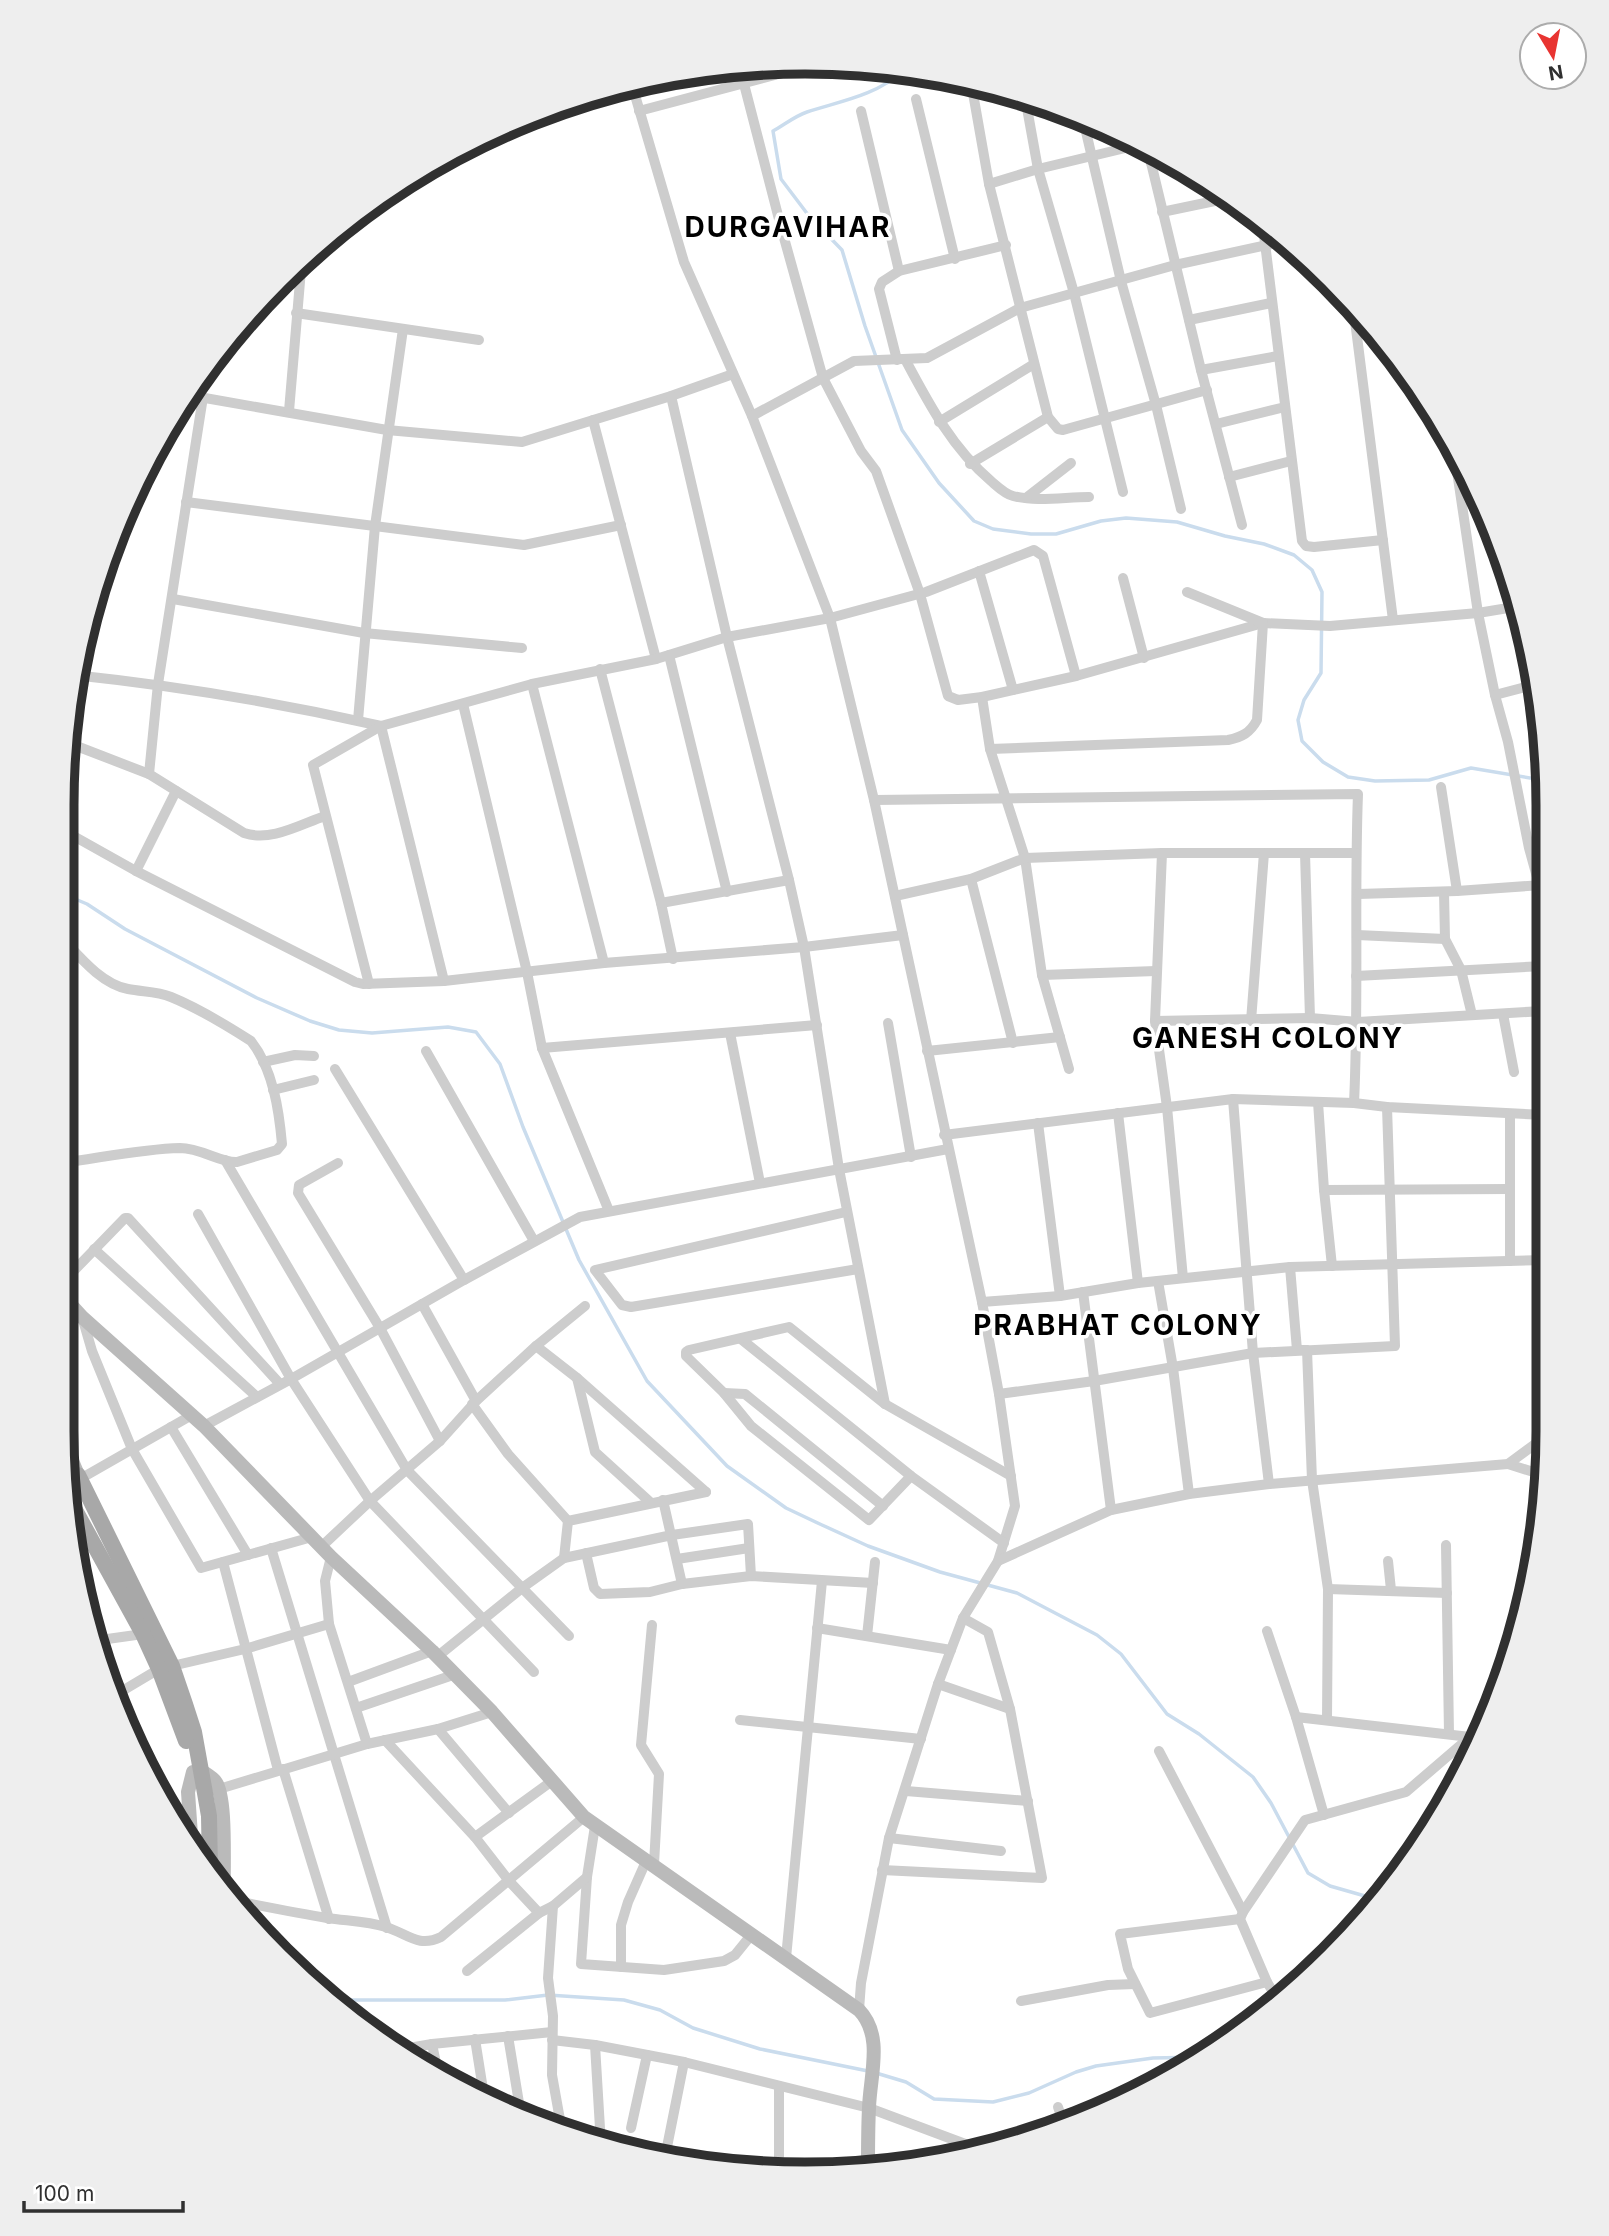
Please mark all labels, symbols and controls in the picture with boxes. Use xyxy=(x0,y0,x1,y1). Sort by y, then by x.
north arrow xyxy=(1518,21,1588,91)
text: N xyxy=(1547,60,1565,85)
district label: DURGAVIHAR xyxy=(685,210,891,244)
district label: GANESH COLONY xyxy=(1132,1021,1404,1055)
district label: PRABHAT COLONY xyxy=(973,1308,1263,1342)
scale bar xyxy=(24,2170,184,2214)
text: 100 m xyxy=(35,2181,94,2206)

